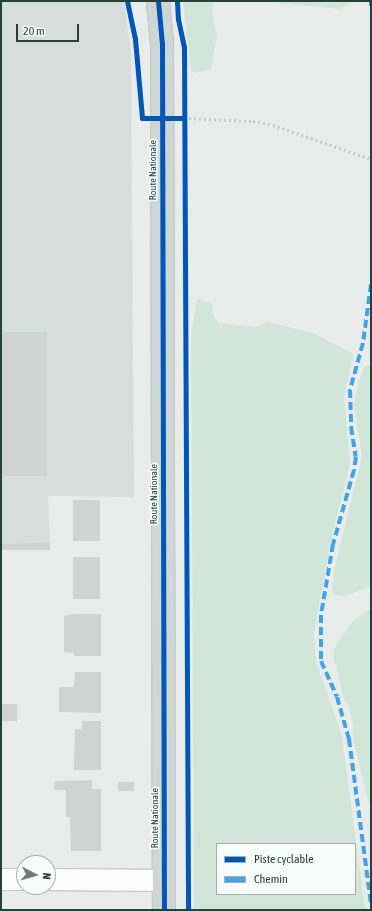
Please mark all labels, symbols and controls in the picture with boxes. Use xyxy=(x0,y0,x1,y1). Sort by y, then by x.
scale bar xyxy=(18,16,81,42)
text: 20 m xyxy=(23,24,45,38)
street label: Route Nationale xyxy=(147,140,159,200)
street label: Route Nationale xyxy=(148,464,160,524)
street label: Route Nationale xyxy=(149,788,161,848)
legend xyxy=(216,843,356,895)
text: Piste cyclable xyxy=(254,852,314,866)
north arrow xyxy=(16,855,56,895)
text: N xyxy=(41,872,53,880)
text: Chemin xyxy=(254,872,288,886)

